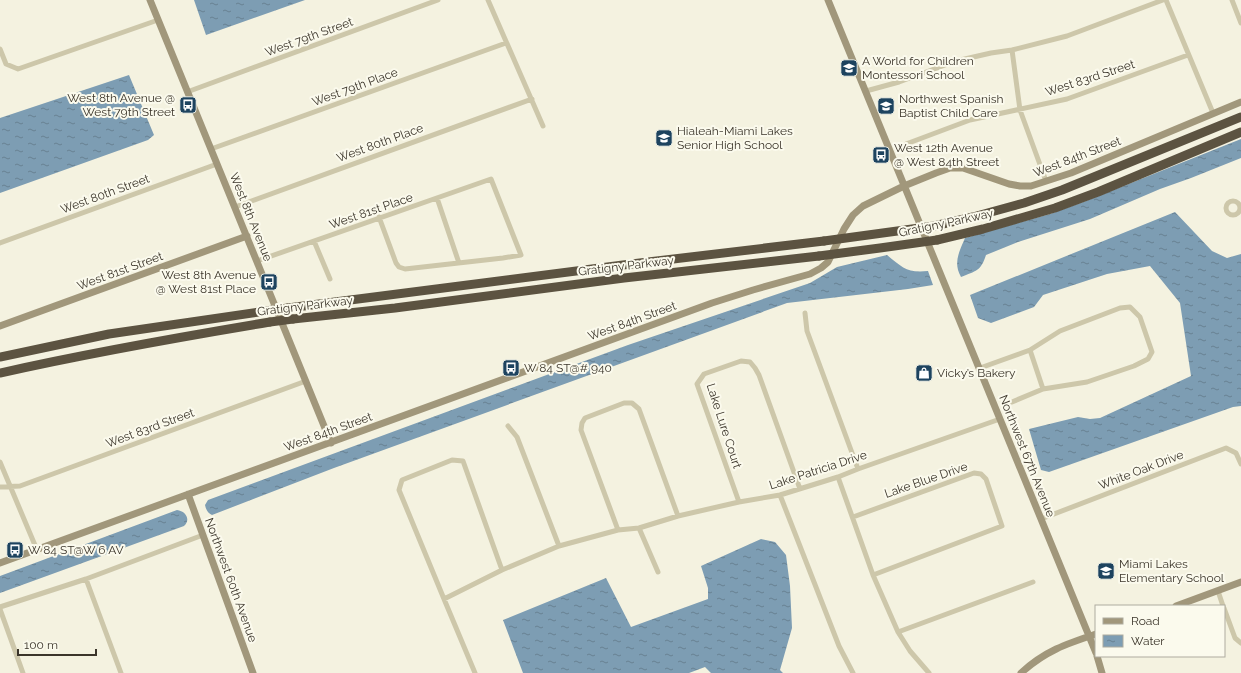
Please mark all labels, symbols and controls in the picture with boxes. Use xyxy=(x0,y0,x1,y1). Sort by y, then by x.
street label: West 79th Street xyxy=(263,15,355,59)
place label: A World for Children Montessori School xyxy=(862,54,974,82)
street label: West 83rd Street xyxy=(1044,57,1136,99)
school or university icon: A World for Children Montessori School xyxy=(839,58,859,78)
street label: West 79th Place xyxy=(310,65,400,109)
place label: West 8th Avenue @ West 79th Street xyxy=(67,91,175,119)
place label: Northwest Spanish Baptist Child Care xyxy=(899,92,1003,120)
bus stop icon: West 8th Avenue @ West 79th Street xyxy=(178,95,198,115)
school or university icon: Northwest Spanish Baptist Child Care xyxy=(876,96,896,116)
street label: West 80th Place xyxy=(335,121,425,165)
place label: Hialeah-Miami Lakes Senior High School xyxy=(677,124,793,152)
school or university icon: Hialeah-Miami Lakes Senior High School xyxy=(654,128,674,148)
street label: West 84th Street xyxy=(1031,134,1123,180)
place label: West 12th Avenue @ West 84th Street xyxy=(894,141,999,169)
bus stop icon: West 12th Avenue @ West 84th Street xyxy=(871,145,891,165)
street label: West 80th Street xyxy=(59,171,151,217)
street label: West 8th Avenue xyxy=(227,171,275,263)
street label: West 81st Place xyxy=(327,190,415,232)
street label: Gratigny Parkway xyxy=(897,206,995,240)
street label: West 81st Street xyxy=(75,249,165,293)
street label: Gratigny Parkway xyxy=(577,253,675,279)
place label: West 8th Avenue @ West 81st Place xyxy=(156,268,256,296)
bus stop icon: West 8th Avenue @ West 81st Place xyxy=(259,272,279,292)
street label: Gratigny Parkway xyxy=(256,293,354,319)
street label: West 84th Street xyxy=(586,299,678,343)
bus stop icon: W 84 ST@# 940 xyxy=(501,358,521,378)
place label: W 84 ST@# 940 xyxy=(524,361,612,375)
shop icon: Vicky’s Bakery xyxy=(914,363,934,383)
place label: Vicky’s Bakery xyxy=(937,366,1016,380)
street label: Lake Lure Court xyxy=(704,382,744,470)
street label: Northwest 67th Avenue xyxy=(996,393,1058,519)
street label: West 83rd Street xyxy=(104,406,196,450)
street label: West 84th Street xyxy=(282,410,374,454)
street label: White Oak Drive xyxy=(1097,447,1185,493)
street label: Lake Patricia Drive xyxy=(767,448,869,492)
street label: Lake Blue Drive xyxy=(883,459,969,501)
street label: Northwest 60th Avenue xyxy=(202,516,260,644)
bus stop icon: W 84 ST@W 6 AV xyxy=(5,540,25,560)
place label: W 84 ST@W 6 AV xyxy=(28,543,124,557)
place label: Miami Lakes Elementary School xyxy=(1119,557,1225,585)
school or university icon: Miami Lakes Elementary School xyxy=(1096,561,1116,581)
legend xyxy=(1095,605,1225,657)
text: Road xyxy=(1131,614,1160,628)
scale bar xyxy=(18,631,96,657)
text: Water xyxy=(1131,634,1165,648)
text: 100 m xyxy=(24,638,58,652)

